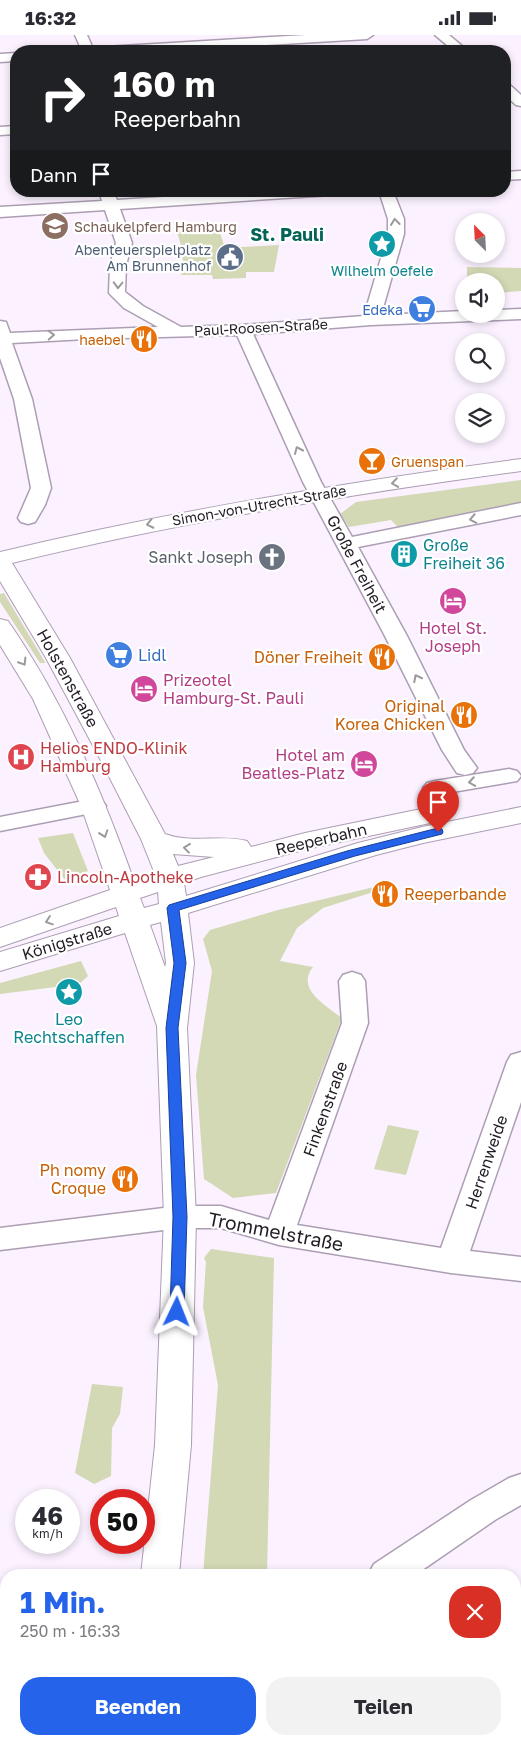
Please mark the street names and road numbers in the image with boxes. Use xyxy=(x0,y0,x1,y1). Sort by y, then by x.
street label: Paul-Roosen-Straße xyxy=(194,315,328,339)
street label: Simon-von-Utrecht-Straße xyxy=(170,481,348,529)
street label: Große Freiheit xyxy=(323,511,391,617)
street label: Holstenstraße xyxy=(33,625,103,731)
street label: Reeperbahn xyxy=(273,819,369,859)
street label: Königstraße xyxy=(20,918,114,964)
street label: Finkenstraße xyxy=(298,1059,352,1159)
street label: Herrenweide xyxy=(461,1112,511,1212)
street label: Trommelstraße xyxy=(207,1207,345,1255)

